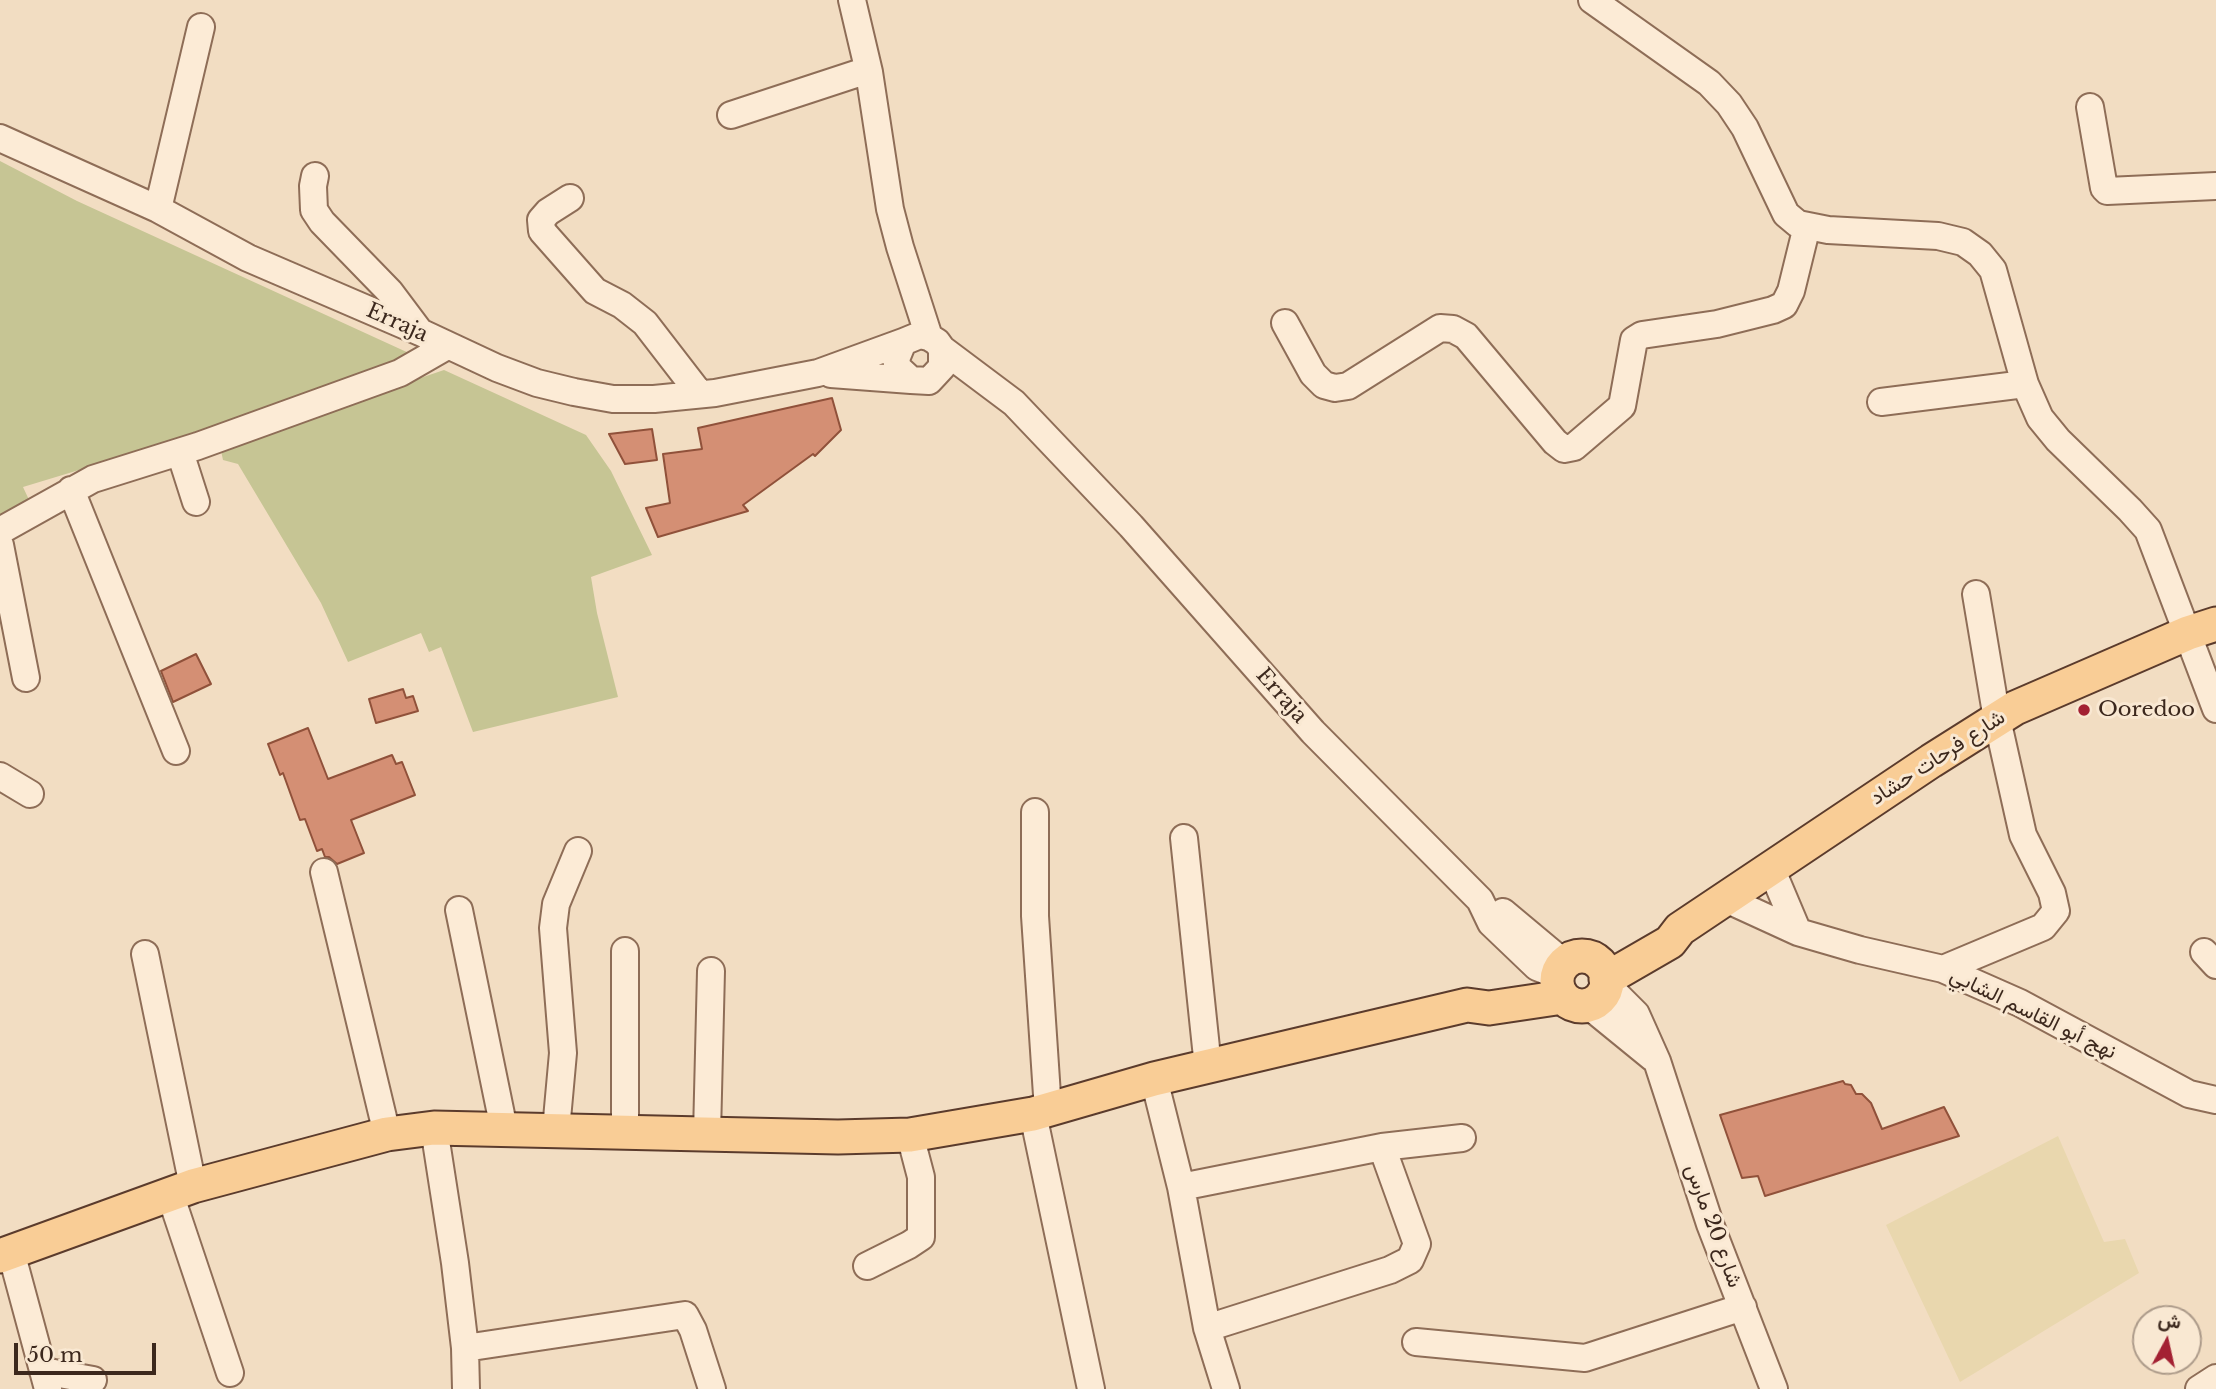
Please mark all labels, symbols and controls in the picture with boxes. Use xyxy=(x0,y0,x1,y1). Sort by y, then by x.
street label: Erraja xyxy=(362,298,432,348)
street label: Erraja xyxy=(1250,663,1312,729)
place label: Ooredoo xyxy=(2098,697,2195,723)
marker: Ooredoo xyxy=(2076,702,2092,718)
street label: شارع فرحات حشاد xyxy=(1866,705,2010,811)
street label: نهج أبو القاسم الشابي xyxy=(1946,963,2120,1065)
street label: شارع 20 مارس xyxy=(1679,1161,1747,1291)
north arrow xyxy=(2132,1305,2202,1375)
text: ش xyxy=(2157,1308,2183,1334)
scale bar xyxy=(18,1330,159,1374)
text: 50 m xyxy=(27,1342,82,1368)

